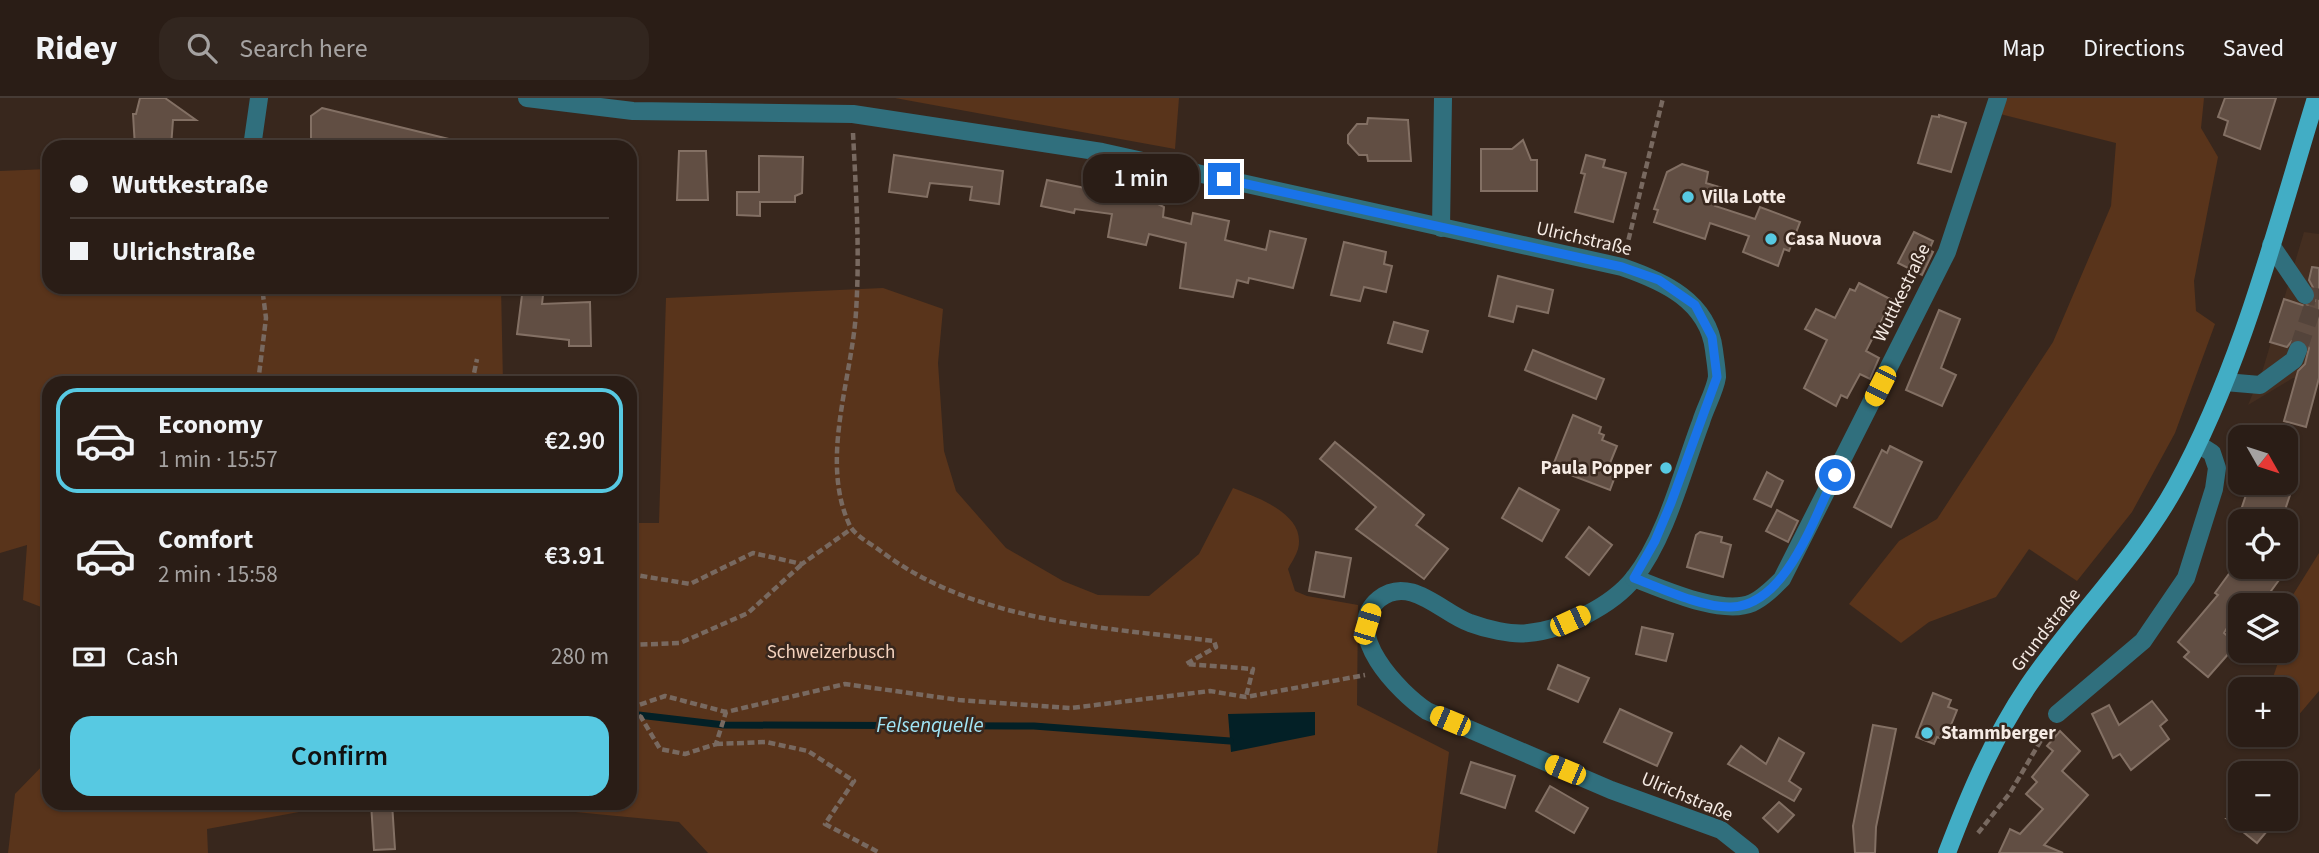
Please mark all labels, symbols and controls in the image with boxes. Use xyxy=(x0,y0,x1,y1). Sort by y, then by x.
search box xyxy=(159,17,649,80)
text: Ridey xyxy=(35,25,117,72)
icon: search xyxy=(183,29,221,67)
text: Search here xyxy=(239,30,368,67)
text: Map xyxy=(2002,31,2045,66)
text: Directions xyxy=(2083,31,2185,66)
text: Saved xyxy=(2223,31,2284,66)
callout: 1 min xyxy=(1084,154,1200,204)
text: 1 min xyxy=(1114,162,1168,195)
route end xyxy=(1208,163,1240,195)
text: Wuttkestraße xyxy=(112,166,268,203)
place label: Villa Lotte xyxy=(1701,184,1786,211)
marker: Villa Lotte xyxy=(1680,189,1696,205)
street label: Ulrichstraße xyxy=(1533,215,1635,263)
place label: Casa Nuova xyxy=(1785,226,1882,253)
marker: Casa Nuova xyxy=(1763,231,1779,247)
text: Ulrichstraße xyxy=(112,233,255,270)
street label: Wuttkestraße xyxy=(1867,239,1937,347)
car xyxy=(1862,363,1899,409)
text: Economy xyxy=(158,406,263,443)
icon: car xyxy=(74,409,137,472)
text: €2.90 xyxy=(544,422,605,459)
north arrow xyxy=(2228,425,2298,495)
map controls xyxy=(2228,425,2298,831)
text: 1 min · 15:57 xyxy=(158,443,278,476)
place label: Paula Popper xyxy=(1541,455,1652,482)
route start xyxy=(1819,459,1851,491)
marker: Paula Popper xyxy=(1658,460,1674,476)
button: locate xyxy=(2228,509,2298,579)
text: Comfort xyxy=(158,521,253,558)
icon: car xyxy=(74,524,137,587)
text: €3.91 xyxy=(544,537,605,574)
text: 2 min · 15:58 xyxy=(158,558,278,591)
street label: Grundstraße xyxy=(2005,582,2087,678)
button: layers xyxy=(2228,593,2298,663)
car xyxy=(1351,601,1384,647)
car xyxy=(1547,603,1594,639)
icon: cash xyxy=(70,638,108,676)
text: Cash xyxy=(126,638,179,675)
park label: Schweizerbusch xyxy=(767,639,895,666)
text: 280 m xyxy=(551,640,609,673)
button: + xyxy=(2228,677,2298,747)
car xyxy=(1427,703,1474,739)
water label: Felsenquelle xyxy=(876,710,984,740)
button: Confirm xyxy=(70,716,609,796)
place label: Stammberger xyxy=(1941,720,2056,747)
marker: Stammberger xyxy=(1919,725,1935,741)
car xyxy=(1542,752,1589,788)
button: − xyxy=(2228,761,2298,831)
street label: Ulrichstraße xyxy=(1637,766,1737,828)

